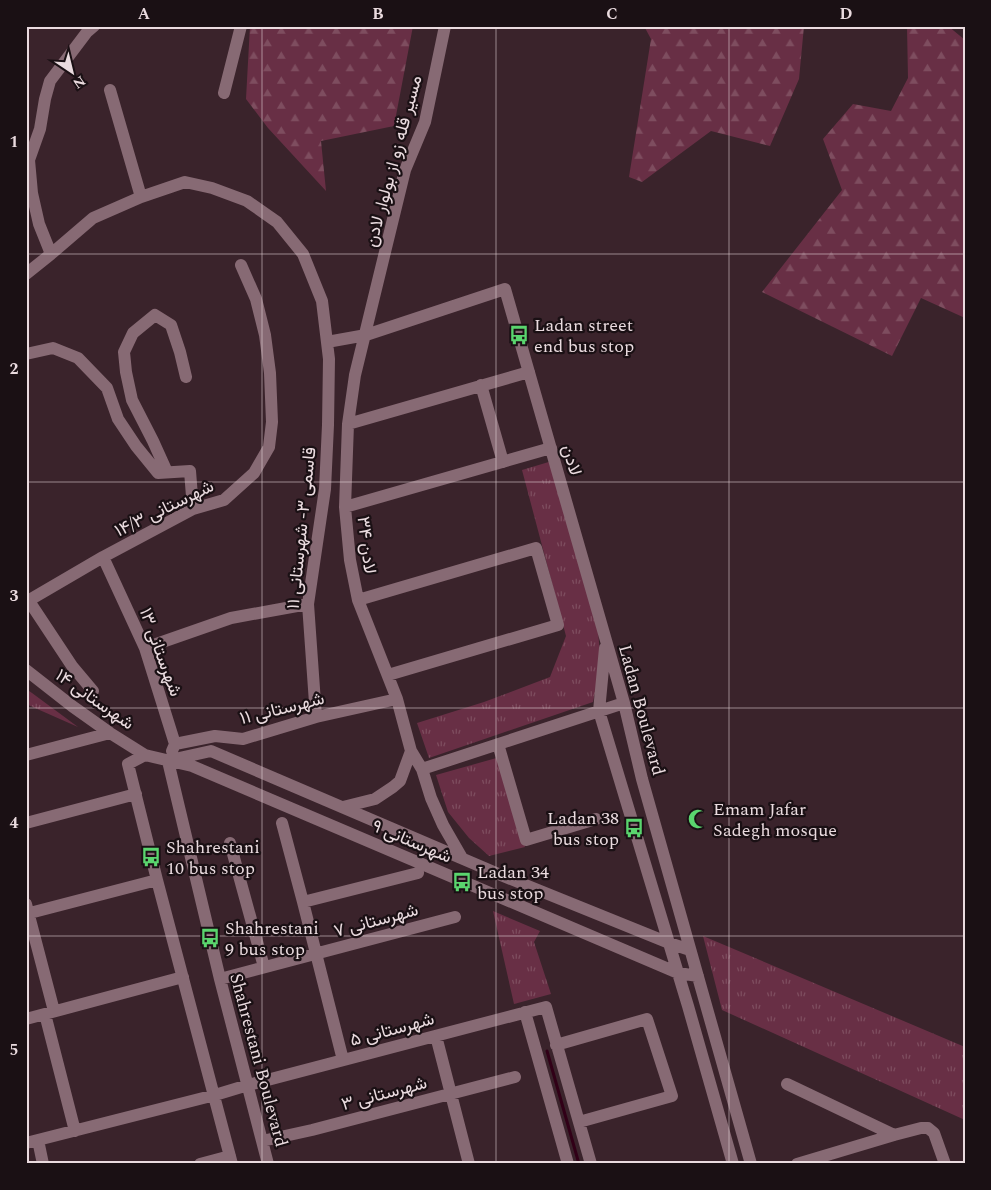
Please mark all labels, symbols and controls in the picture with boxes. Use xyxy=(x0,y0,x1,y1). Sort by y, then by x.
text: A xyxy=(138,2,151,26)
text: B xyxy=(372,2,384,26)
text: C xyxy=(606,2,618,26)
text: D xyxy=(840,2,853,26)
north arrow xyxy=(48,48,98,98)
text: N xyxy=(68,70,90,94)
street label: مسیر قله زو از بولوار لادن xyxy=(358,72,429,250)
text: 1 xyxy=(10,130,18,154)
place label: Ladan street end bus stop xyxy=(534,312,634,360)
bus stop icon: Ladan street end bus stop xyxy=(508,324,530,346)
text: 2 xyxy=(10,357,19,381)
street label: لادن xyxy=(554,442,589,479)
street label: قاسمی ۳- شهرستانی ۱۱ xyxy=(280,445,323,611)
street label: شهرستانی ۱۴/۳ xyxy=(110,473,219,544)
street label: لادن ۳۴ xyxy=(350,515,383,575)
text: 3 xyxy=(10,584,19,608)
street label: شهرستانی ۱۳ xyxy=(132,604,189,700)
street label: Ladan Boulevard xyxy=(611,642,672,779)
street label: شهرستانی ۱۴ xyxy=(50,662,140,737)
street label: شهرستانی ۱۱ xyxy=(237,685,327,732)
place label: Emam Jafar Sadegh mosque xyxy=(713,796,837,844)
place label: Ladan 38 bus stop xyxy=(547,805,619,853)
mosque icon: Emam Jafar Sadegh mosque xyxy=(687,808,709,830)
text: 4 xyxy=(10,811,19,835)
street label: شهرستانی ۹ xyxy=(368,813,456,870)
bus stop icon: Ladan 38 bus stop xyxy=(623,817,645,839)
place label: Shahrestani 10 bus stop xyxy=(166,834,260,882)
bus stop icon: Shahrestani 10 bus stop xyxy=(140,846,162,868)
place label: Ladan 34 bus stop xyxy=(477,859,549,907)
bus stop icon: Ladan 34 bus stop xyxy=(451,871,473,893)
street label: شهرستانی ۷ xyxy=(331,896,421,945)
place label: Shahrestani 9 bus stop xyxy=(225,915,319,963)
bus stop icon: Shahrestani 9 bus stop xyxy=(199,927,221,949)
street label: Shahrestani Boulevard xyxy=(222,970,295,1150)
street label: شهرستانی ۵ xyxy=(347,1005,437,1054)
text: 5 xyxy=(10,1038,18,1062)
street label: شهرستانی ۳ xyxy=(338,1069,430,1118)

